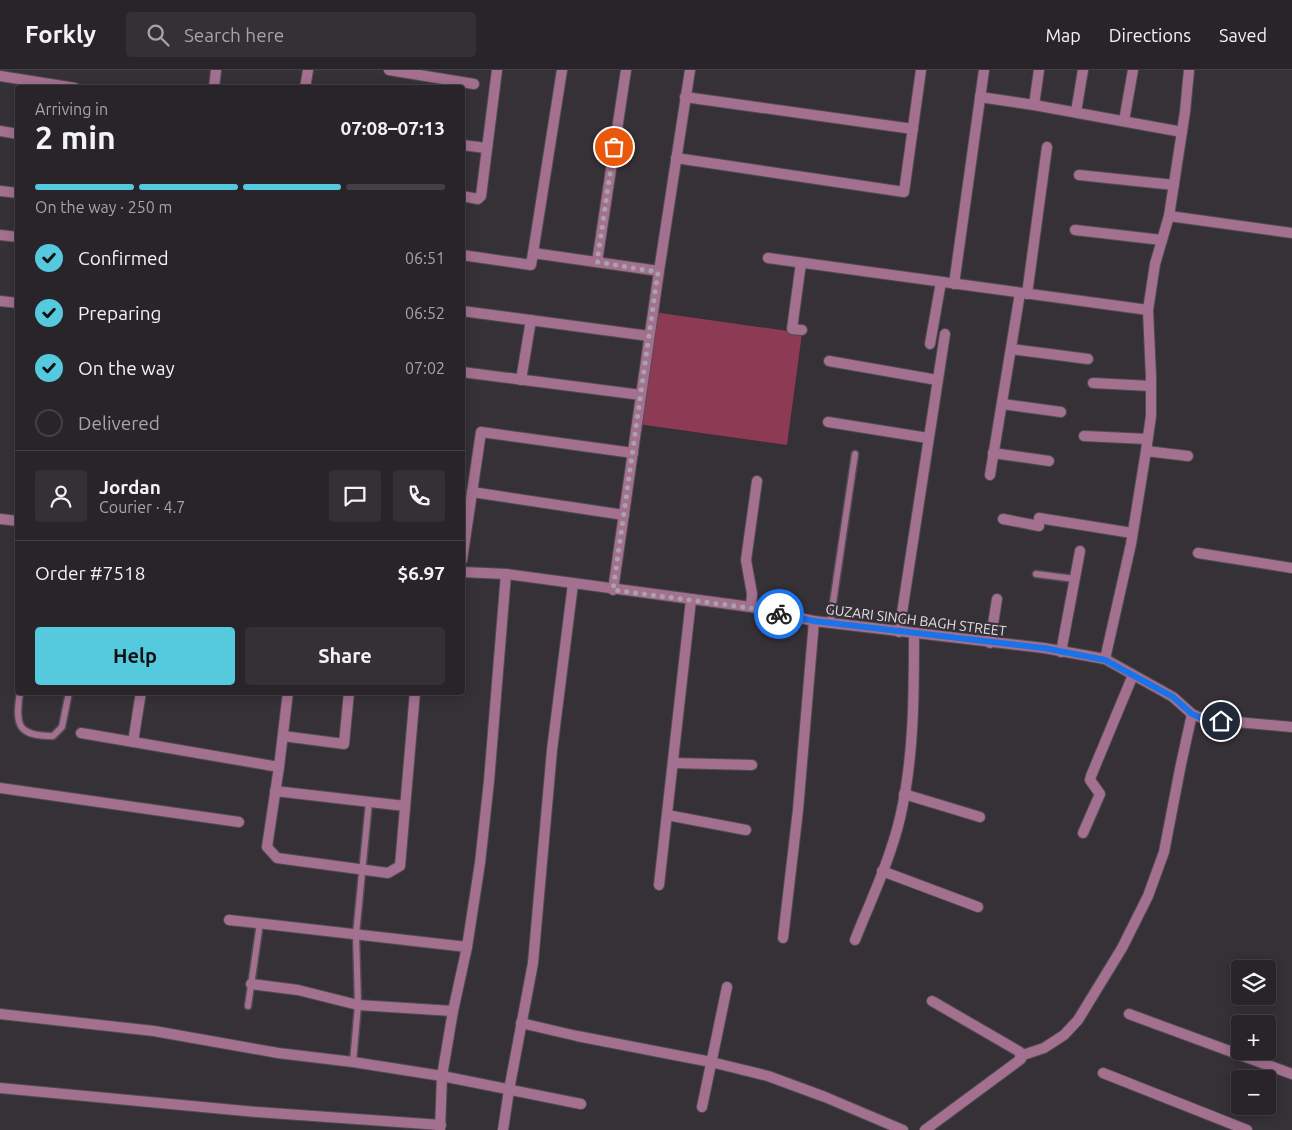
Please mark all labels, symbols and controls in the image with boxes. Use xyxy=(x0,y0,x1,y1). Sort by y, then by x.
search box xyxy=(126,12,476,57)
text: Forkly xyxy=(25,21,96,48)
icon: search xyxy=(144,21,172,49)
text: Search here xyxy=(184,24,284,46)
text: Map xyxy=(1045,25,1081,45)
text: Directions xyxy=(1109,25,1191,45)
text: Saved xyxy=(1219,25,1267,45)
text: Arriving in xyxy=(35,100,108,118)
text: 07:08–07:13 xyxy=(340,117,445,139)
text: 2 min xyxy=(35,119,116,155)
pin xyxy=(593,126,635,168)
icon: bag xyxy=(600,133,628,161)
text: On the way · 250 m xyxy=(35,198,172,216)
icon: check xyxy=(35,244,63,272)
text: Confirmed xyxy=(78,247,169,269)
text: 06:51 xyxy=(405,249,445,267)
icon: check xyxy=(35,299,63,327)
text: Preparing xyxy=(78,302,162,324)
text: 06:52 xyxy=(405,304,445,322)
icon: check xyxy=(35,354,63,382)
text: On the way xyxy=(78,357,175,379)
text: 07:02 xyxy=(405,359,445,377)
text: Delivered xyxy=(78,412,160,434)
button: person xyxy=(35,470,87,522)
button: chat xyxy=(329,470,381,522)
button: phone xyxy=(393,470,445,522)
text: Jordan xyxy=(99,476,161,498)
text: Courier · 4.7 xyxy=(99,498,185,516)
text: Order #7518 xyxy=(35,562,145,584)
text: $6.97 xyxy=(397,562,445,584)
courier xyxy=(754,589,804,639)
icon: bike xyxy=(765,600,793,628)
street label: GUZARI SINGH BAGH STREET xyxy=(825,601,1008,639)
button: Help xyxy=(35,627,235,685)
button: Share xyxy=(245,627,445,685)
pin xyxy=(1200,700,1242,742)
icon: home xyxy=(1207,707,1235,735)
map controls xyxy=(1231,960,1276,1115)
button: layers xyxy=(1231,960,1276,1005)
button: + xyxy=(1231,1015,1276,1060)
button: − xyxy=(1231,1070,1276,1115)

